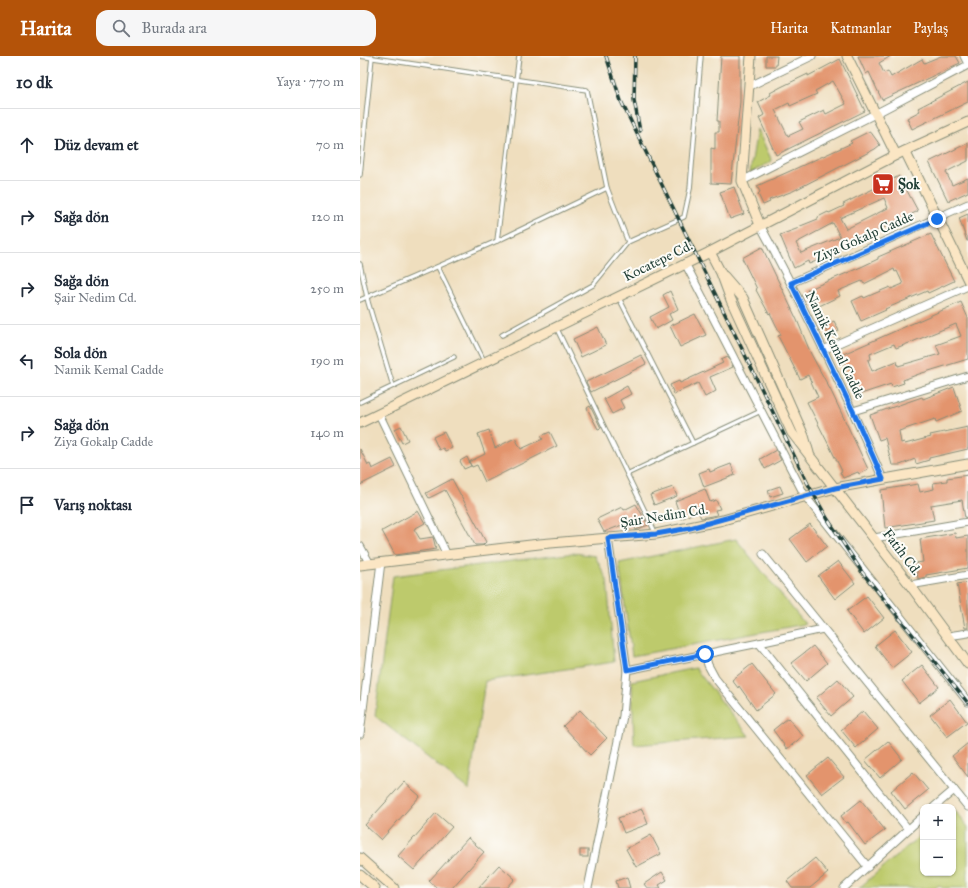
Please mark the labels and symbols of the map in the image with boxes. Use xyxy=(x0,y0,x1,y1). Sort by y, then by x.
supermarket icon: Şok xyxy=(870,171,896,197)
place label: Şok xyxy=(898,176,920,194)
street label: Ziya Gokalp Cadde xyxy=(812,207,916,267)
route end xyxy=(928,210,946,228)
street label: Kocatepe Cd. xyxy=(621,237,695,285)
street label: Namik Kemal Cadde xyxy=(801,288,869,402)
street label: Şair Nedim Cd. xyxy=(619,501,709,531)
street label: Fatih Cd. xyxy=(879,525,925,579)
route start xyxy=(696,645,714,663)

